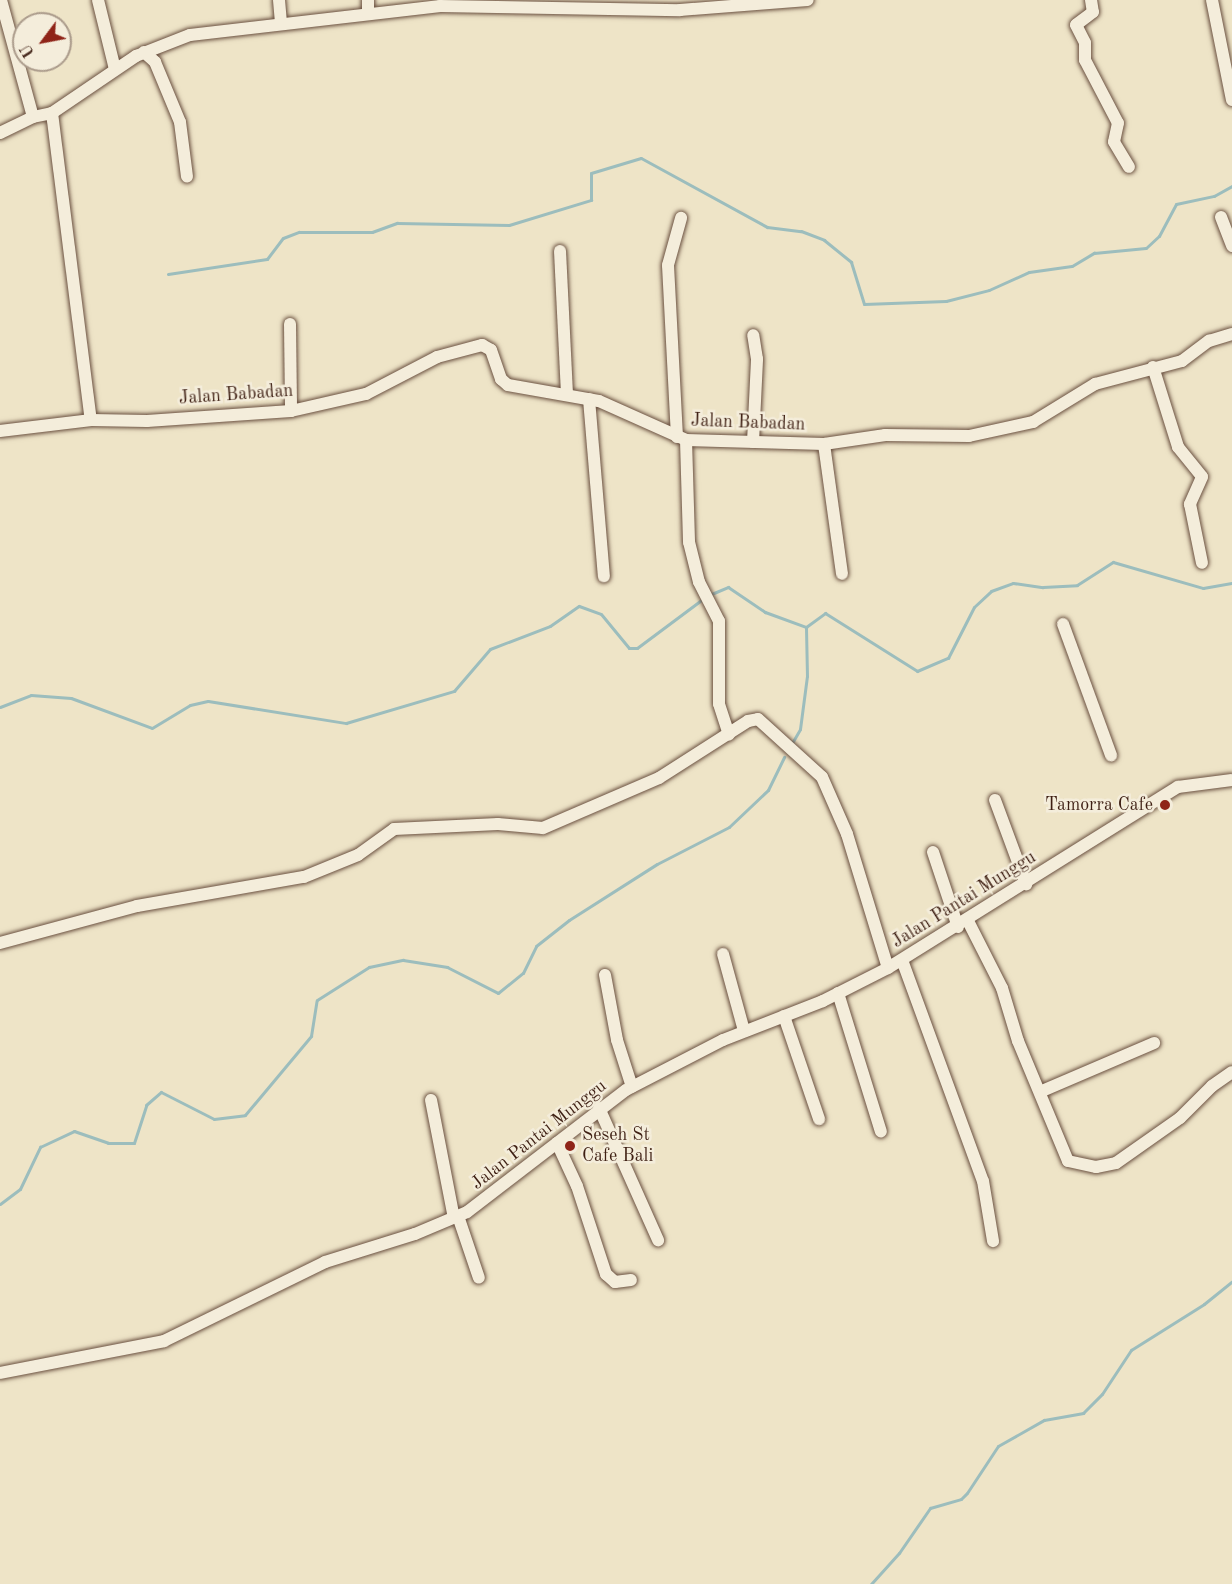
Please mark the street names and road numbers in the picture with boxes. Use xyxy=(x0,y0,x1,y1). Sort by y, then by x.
street label: Jalan Babadan xyxy=(178,380,294,410)
street label: Jalan Babadan xyxy=(690,410,806,436)
street label: Jalan Pantai Munggu xyxy=(888,847,1040,953)
street label: Jalan Pantai Munggu xyxy=(467,1075,611,1195)

